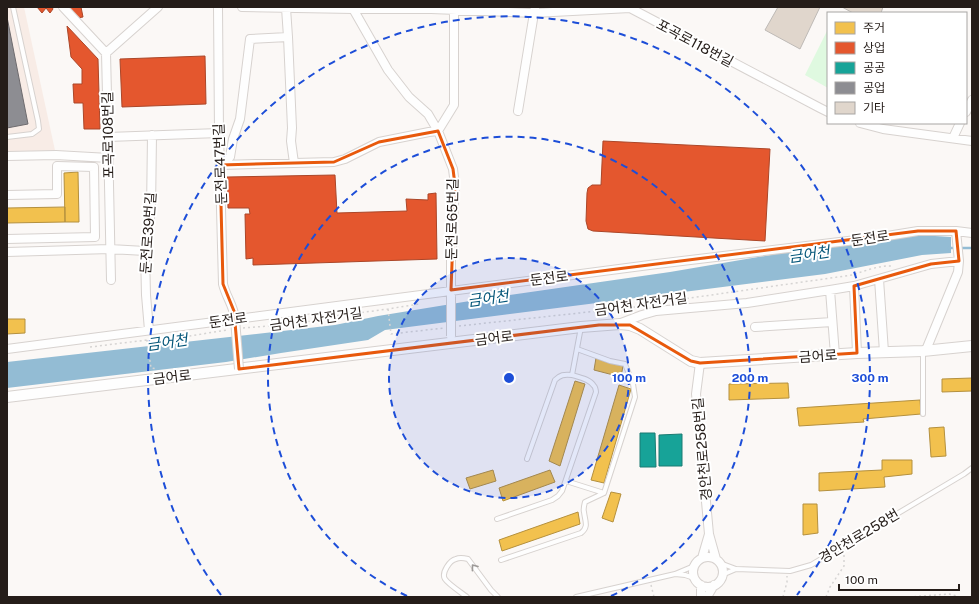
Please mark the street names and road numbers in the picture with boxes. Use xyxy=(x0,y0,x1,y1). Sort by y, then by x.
street label: 포곡로118번길 xyxy=(654,16,736,70)
street label: 포곡로108번길 xyxy=(99,91,117,179)
street label: 둔전로47번길 xyxy=(211,123,229,205)
street label: 둔전로65번길 xyxy=(443,178,461,260)
street label: 둔전로39번길 xyxy=(137,192,159,274)
street label: 둔전로 xyxy=(850,227,890,249)
street label: 둔전로 xyxy=(529,268,569,288)
street label: 금어천 자전거길 xyxy=(594,290,688,318)
street label: 금어천 자전거길 xyxy=(269,305,363,333)
street label: 둔전로 xyxy=(208,309,248,331)
street label: 금어로 xyxy=(474,328,514,348)
street label: 금어로 xyxy=(798,347,838,365)
street label: 금어로 xyxy=(152,367,192,387)
street label: 경안천로258번길 xyxy=(690,397,714,501)
street label: 경안천로258번 xyxy=(816,506,902,566)

